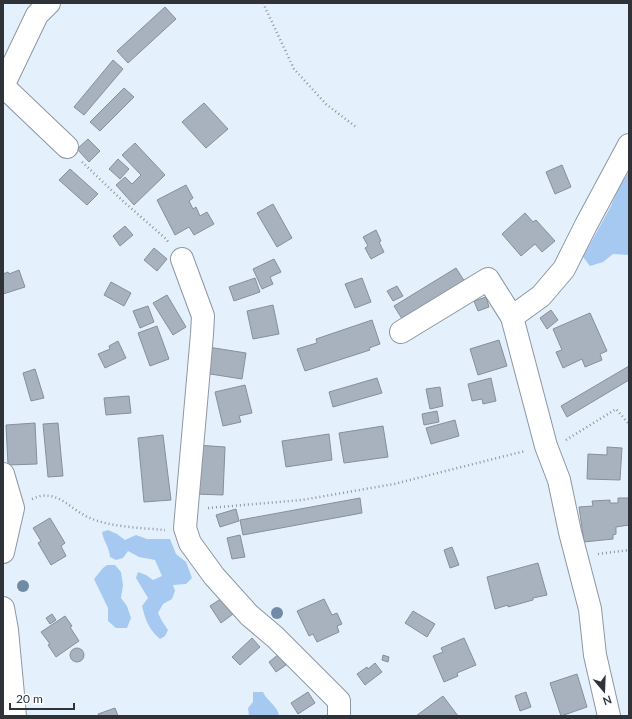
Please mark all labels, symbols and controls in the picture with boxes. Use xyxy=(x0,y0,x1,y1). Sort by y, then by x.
north arrow xyxy=(584,671,624,711)
scale bar xyxy=(10,685,74,711)
text: 20 m xyxy=(16,691,43,706)
text: N xyxy=(601,693,614,708)

